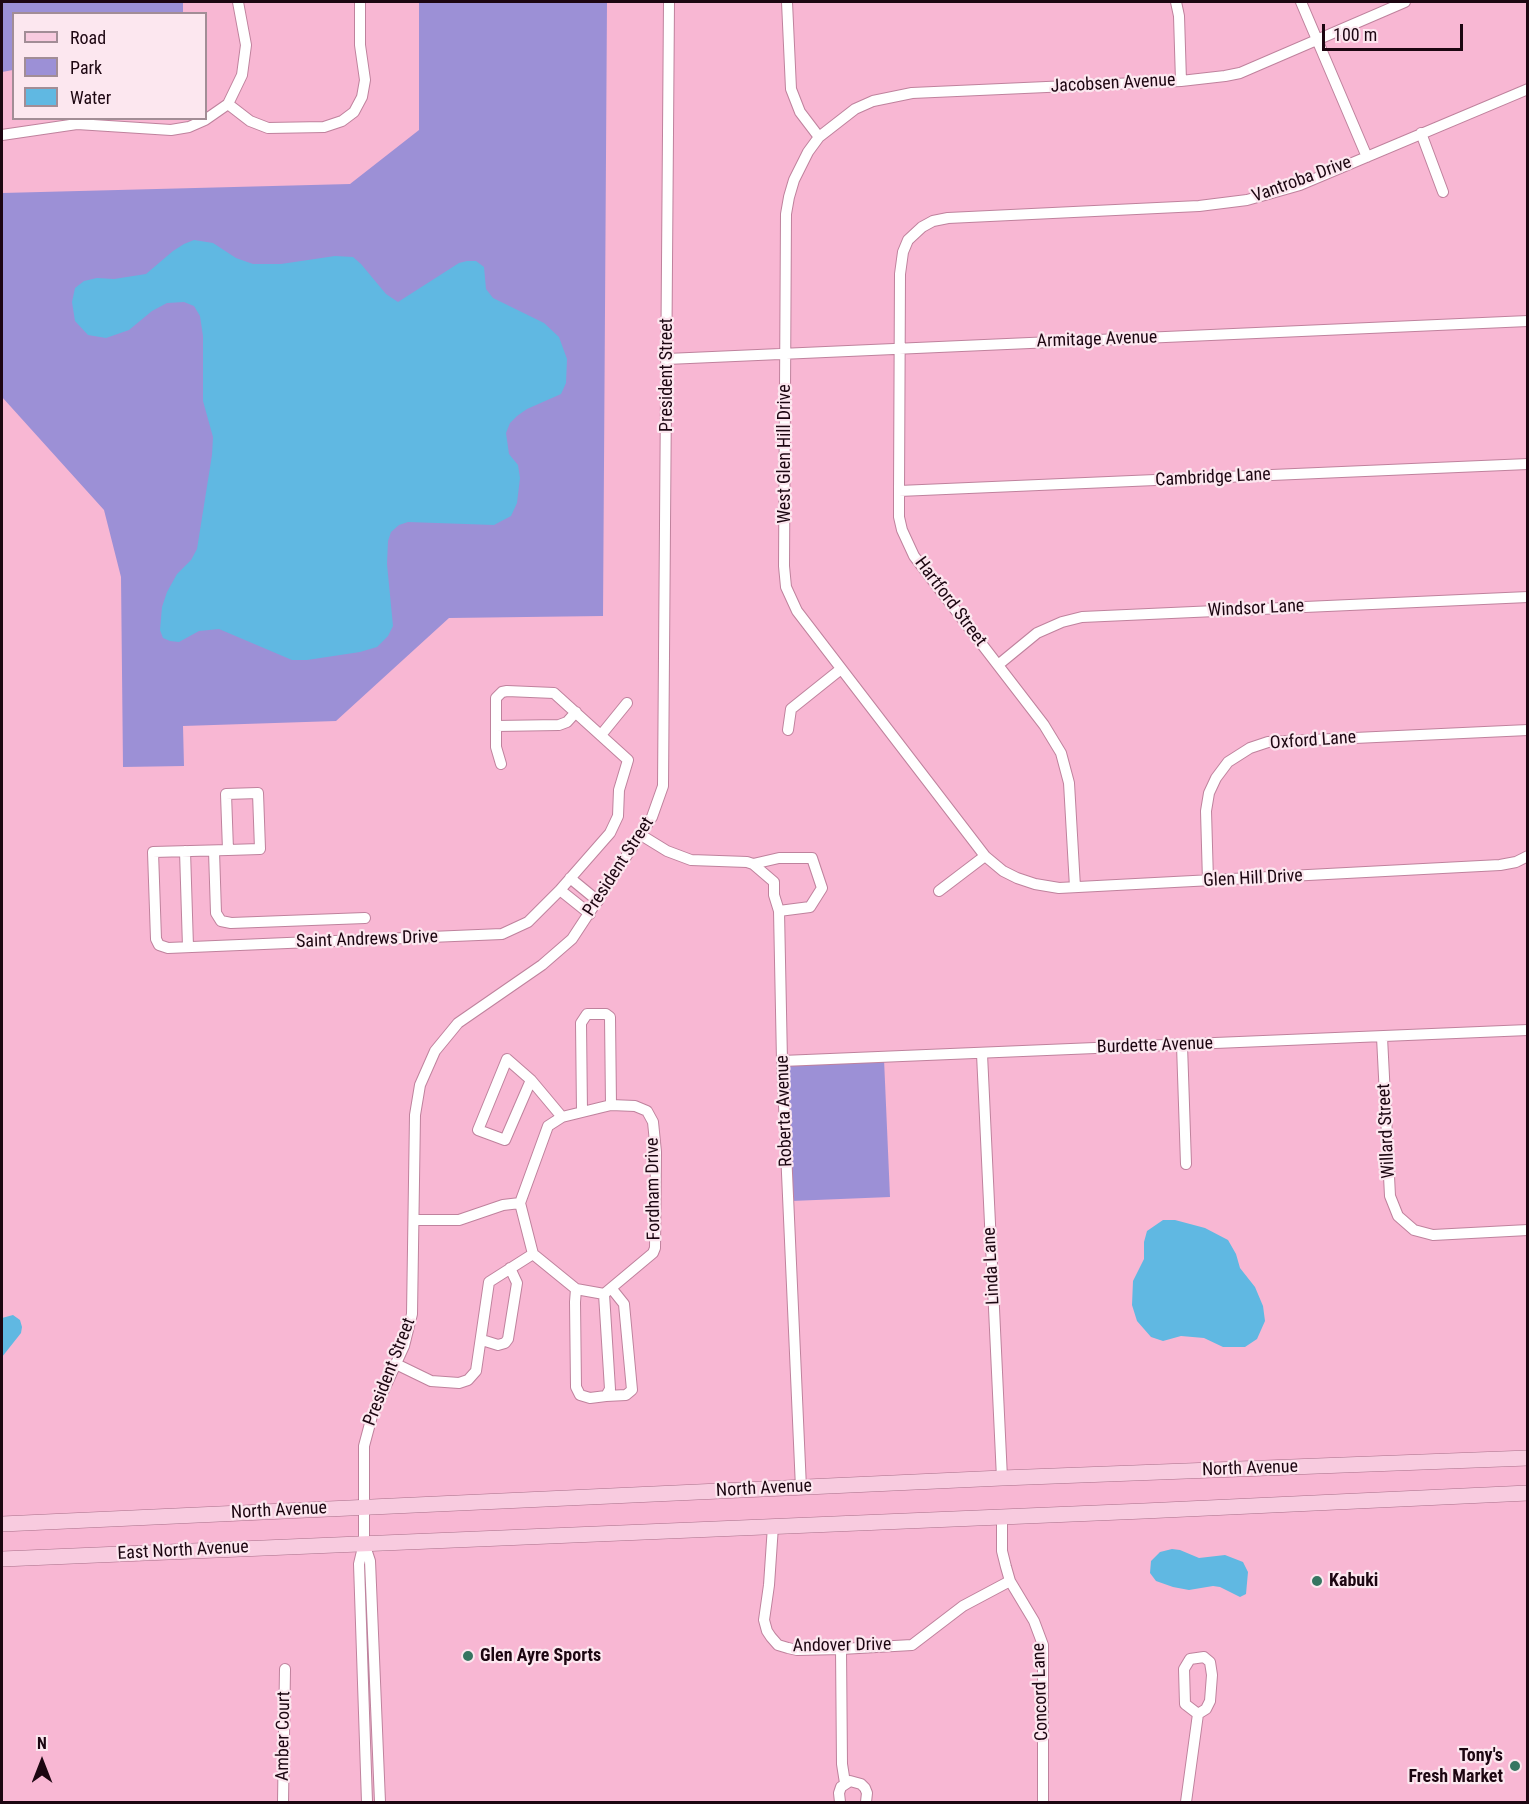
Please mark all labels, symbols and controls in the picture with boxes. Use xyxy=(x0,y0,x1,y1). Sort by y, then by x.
legend xyxy=(12,12,207,120)
scale bar xyxy=(1325,12,1466,50)
text: 100 m xyxy=(1333,24,1377,45)
text: Road xyxy=(70,27,106,48)
text: Park xyxy=(70,57,102,78)
street label: Jacobsen Avenue xyxy=(1050,70,1176,98)
text: Water xyxy=(70,87,111,108)
street label: Vantroba Drive xyxy=(1249,152,1355,208)
street label: President Street xyxy=(656,318,678,432)
street label: Armitage Avenue xyxy=(1036,327,1158,353)
street label: West Glen Hill Drive xyxy=(774,384,796,524)
street label: Cambridge Lane xyxy=(1155,464,1271,492)
street label: Hartford Street xyxy=(909,553,991,651)
street label: Windsor Lane xyxy=(1207,596,1305,622)
street label: Oxford Lane xyxy=(1269,727,1357,755)
street label: President Street xyxy=(579,813,659,921)
street label: Glen Hill Drive xyxy=(1203,866,1303,892)
street label: Saint Andrews Drive xyxy=(296,927,438,953)
street label: Burdette Avenue xyxy=(1097,1033,1213,1059)
street label: Roberta Avenue xyxy=(772,1055,798,1167)
street label: Willard Street xyxy=(1374,1083,1400,1179)
street label: Fordham Drive xyxy=(642,1137,666,1241)
street label: Linda Lane xyxy=(979,1227,1005,1305)
street label: President Street xyxy=(360,1315,420,1429)
street label: North Avenue xyxy=(1202,1457,1298,1481)
street label: North Avenue xyxy=(715,1476,813,1502)
street label: North Avenue xyxy=(230,1498,328,1524)
street label: East North Avenue xyxy=(117,1537,249,1565)
place label: Kabuki xyxy=(1329,1570,1378,1592)
marker: Kabuki xyxy=(1310,1574,1324,1588)
street label: Andover Drive xyxy=(793,1634,891,1658)
street label: Concord Lane xyxy=(1028,1643,1054,1741)
place label: Glen Ayre Sports xyxy=(480,1645,601,1667)
marker: Glen Ayre Sports xyxy=(461,1649,475,1663)
street label: Amber Court xyxy=(272,1691,296,1781)
north arrow xyxy=(12,1732,72,1792)
text: N xyxy=(37,1734,47,1753)
place label: Tony's Fresh Market xyxy=(1408,1745,1503,1788)
marker: Tony's Fresh Market xyxy=(1508,1759,1522,1773)

